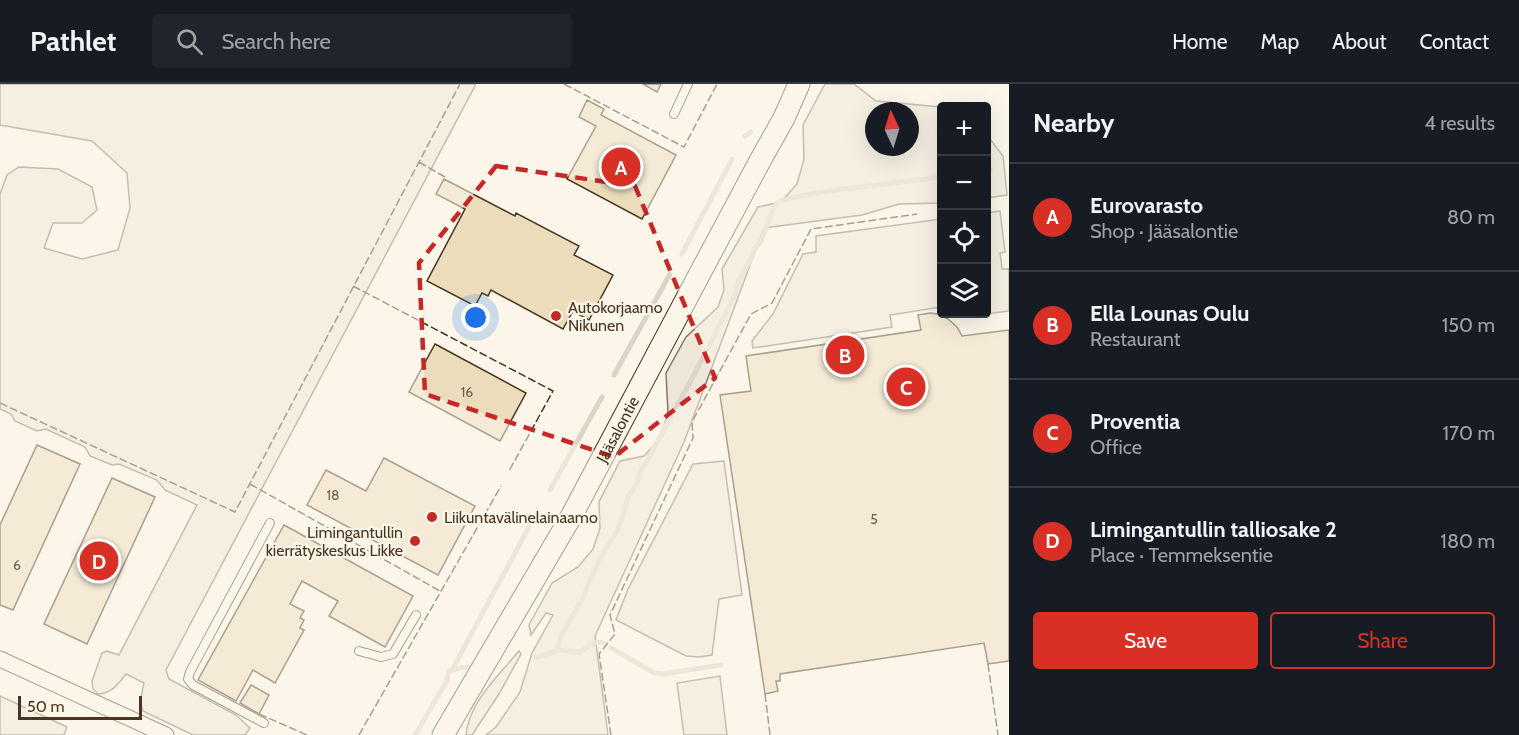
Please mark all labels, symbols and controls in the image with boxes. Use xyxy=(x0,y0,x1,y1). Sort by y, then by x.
search box xyxy=(152,14,572,68)
text: Pathlet xyxy=(30,24,116,58)
icon: search xyxy=(173,25,206,58)
text: Search here xyxy=(221,28,331,55)
text: Home xyxy=(1172,29,1228,54)
text: Map xyxy=(1261,29,1299,54)
text: About xyxy=(1332,29,1386,54)
text: Contact xyxy=(1419,29,1489,54)
north arrow xyxy=(865,102,919,156)
map controls xyxy=(937,102,991,318)
button: + xyxy=(937,102,991,156)
text: Nearby xyxy=(1033,107,1114,139)
text: 4 results xyxy=(1424,111,1495,135)
pin: A xyxy=(602,144,640,190)
button: − xyxy=(937,156,991,210)
text: Eurovarasto xyxy=(1090,192,1203,219)
text: A xyxy=(1046,205,1059,229)
text: 80 m xyxy=(1447,205,1495,229)
button: locate xyxy=(937,210,991,264)
text: Shop · Jääsalontie xyxy=(1090,219,1238,243)
button: layers xyxy=(937,264,991,318)
place label: Autokorjaamo Nikunen xyxy=(568,298,663,335)
text: Ella Lounas Oulu xyxy=(1090,300,1249,327)
your location xyxy=(461,303,490,332)
marker: Autokorjaamo Nikunen xyxy=(549,309,563,323)
text: B xyxy=(1046,313,1059,337)
text: 150 m xyxy=(1442,313,1495,337)
text: Restaurant xyxy=(1090,327,1181,351)
pin: B xyxy=(826,332,864,378)
pin: C xyxy=(886,364,926,410)
house number: 16 xyxy=(461,383,473,401)
street label: Jääsalontie xyxy=(592,393,643,466)
text: Proventia xyxy=(1090,408,1180,435)
text: C xyxy=(1046,421,1059,445)
text: 170 m xyxy=(1443,421,1495,445)
text: Office xyxy=(1090,435,1142,459)
house number: 18 xyxy=(326,486,340,504)
place label: Liikuntavälinelainaamo xyxy=(444,508,598,527)
marker: Liikuntavälinelainaamo xyxy=(425,510,439,524)
house number: 5 xyxy=(870,510,878,528)
text: Limingantullin talliosake 2 xyxy=(1090,516,1337,543)
place label: Limingantullin kierrätyskeskus Likke xyxy=(266,523,403,560)
text: D xyxy=(1045,529,1060,553)
text: 180 m xyxy=(1440,529,1495,553)
marker: Limingantullin kierrätyskeskus Likke xyxy=(408,534,422,548)
pin: D xyxy=(80,538,118,584)
text: Place · Temmeksentie xyxy=(1090,543,1273,567)
house number: 6 xyxy=(13,556,21,574)
button: Save xyxy=(1033,612,1258,669)
button: Share xyxy=(1270,612,1495,669)
scale bar xyxy=(18,693,142,720)
text: 50 m xyxy=(27,697,64,716)

